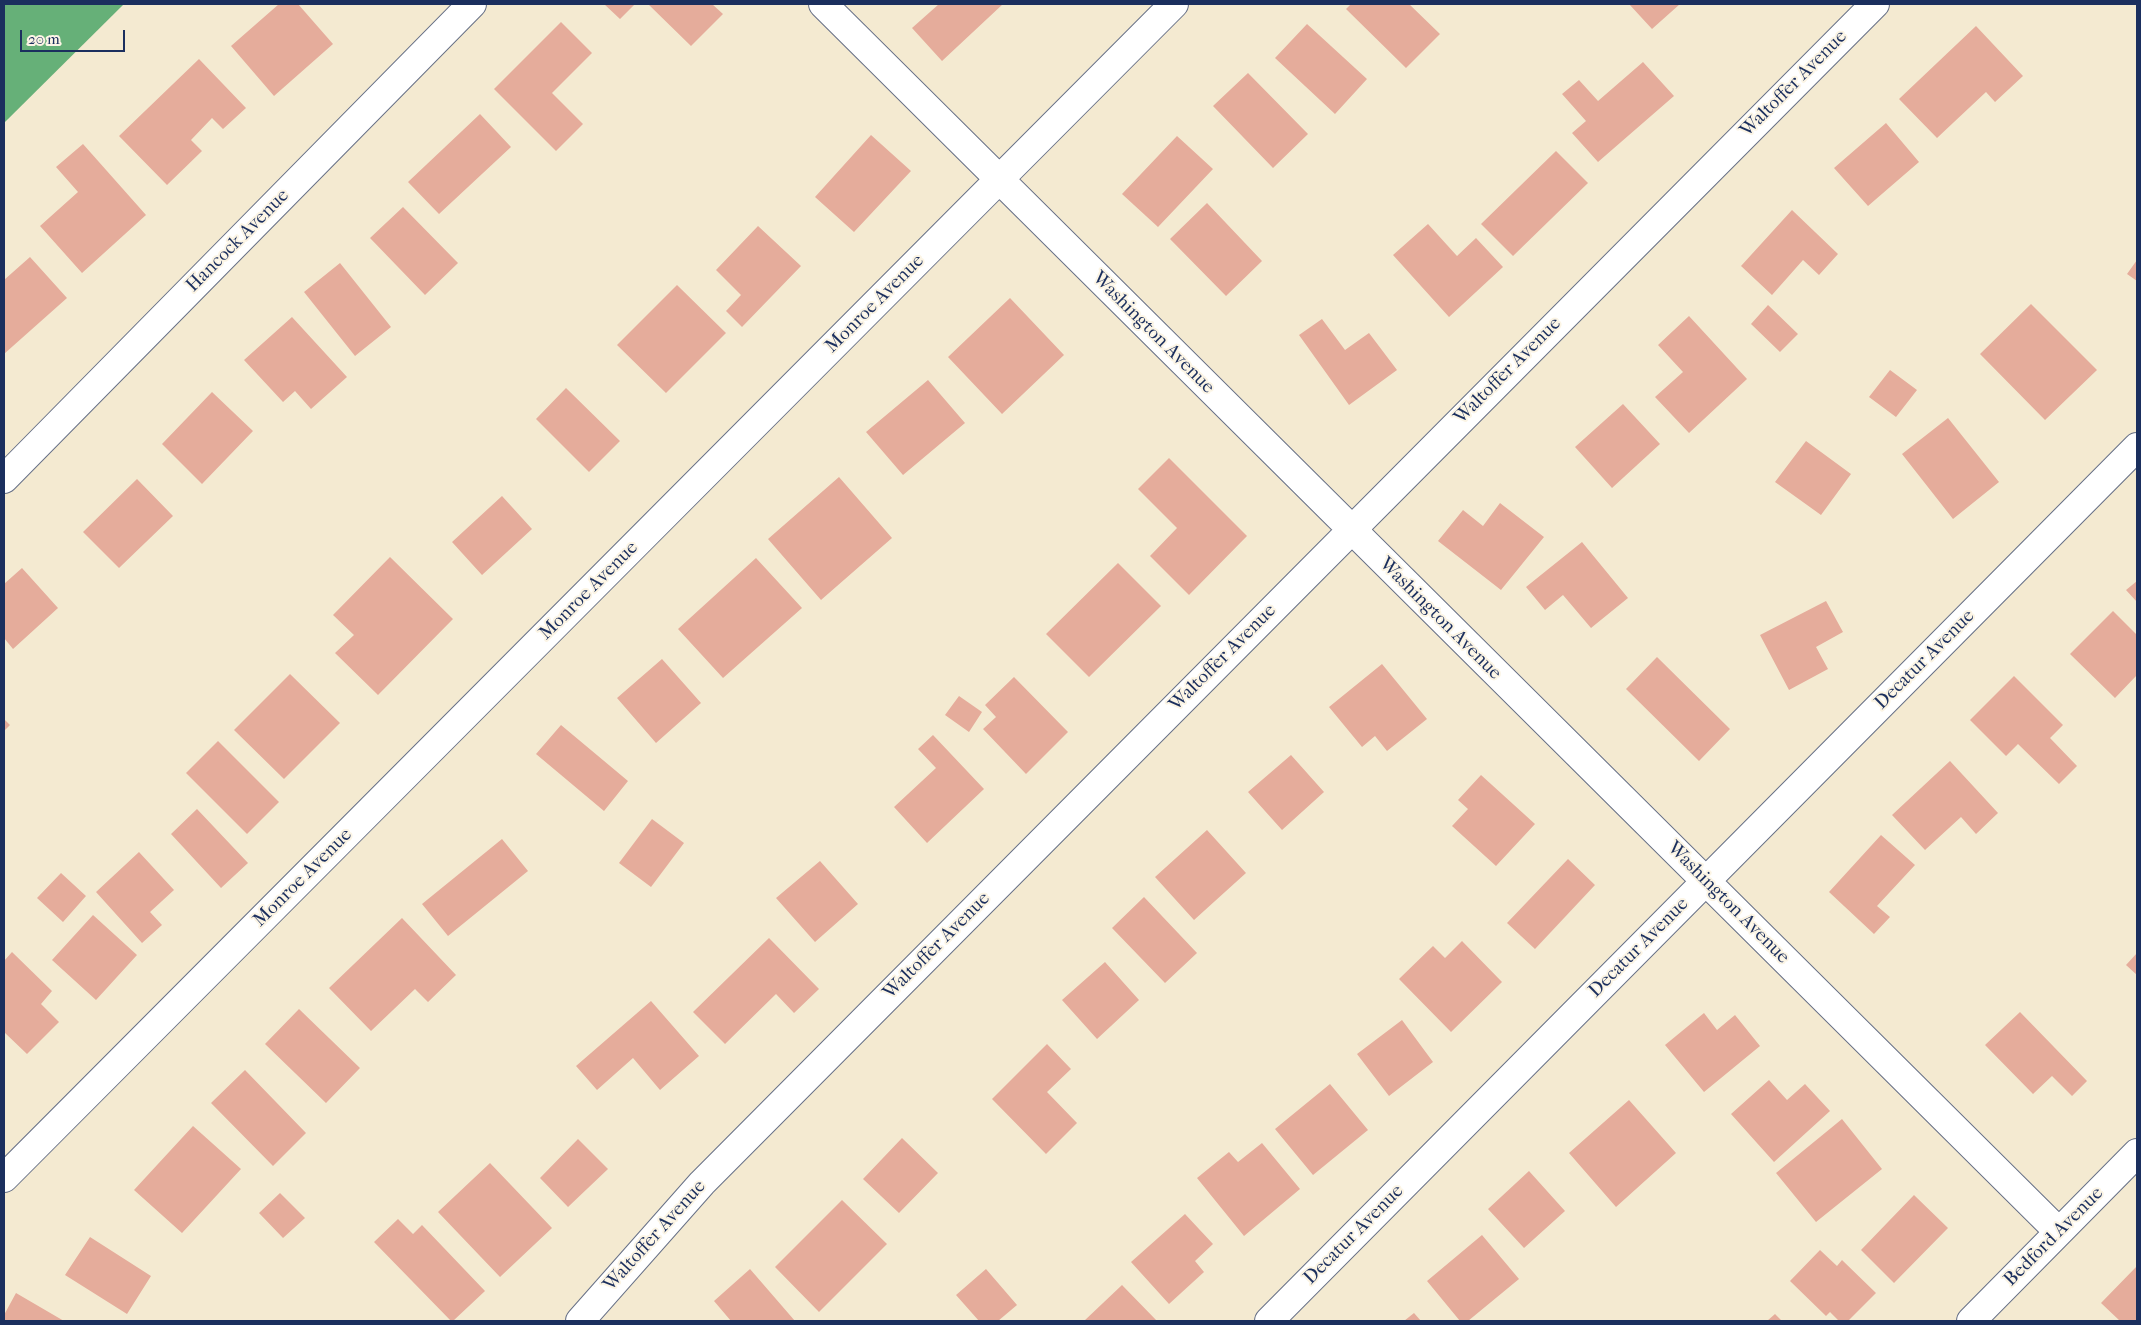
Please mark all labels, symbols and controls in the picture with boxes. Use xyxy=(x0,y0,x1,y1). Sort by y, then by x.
scale bar xyxy=(22,20,128,52)
street label: Waltoffer Avenue xyxy=(1736,26,1852,142)
text: 20 m xyxy=(28,30,60,48)
street label: Hancock Avenue xyxy=(182,185,294,297)
street label: Monroe Avenue xyxy=(821,250,929,358)
street label: Washington Avenue xyxy=(1087,267,1219,399)
street label: Waltoffer Avenue xyxy=(1450,313,1566,429)
street label: Monroe Avenue xyxy=(535,537,643,645)
street label: Washington Avenue xyxy=(1374,553,1506,685)
street label: Waltoffer Avenue xyxy=(1165,600,1281,716)
street label: Decatur Avenue xyxy=(1870,605,1980,715)
street label: Monroe Avenue xyxy=(249,824,357,932)
street label: Washington Avenue xyxy=(1662,837,1794,969)
street label: Waltoffer Avenue xyxy=(879,888,995,1004)
street label: Decatur Avenue xyxy=(1584,893,1694,1003)
street label: Waltoffer Avenue xyxy=(599,1176,711,1296)
street label: Decatur Avenue xyxy=(1299,1180,1409,1290)
street label: Bedford Avenue xyxy=(2000,1183,2108,1291)

